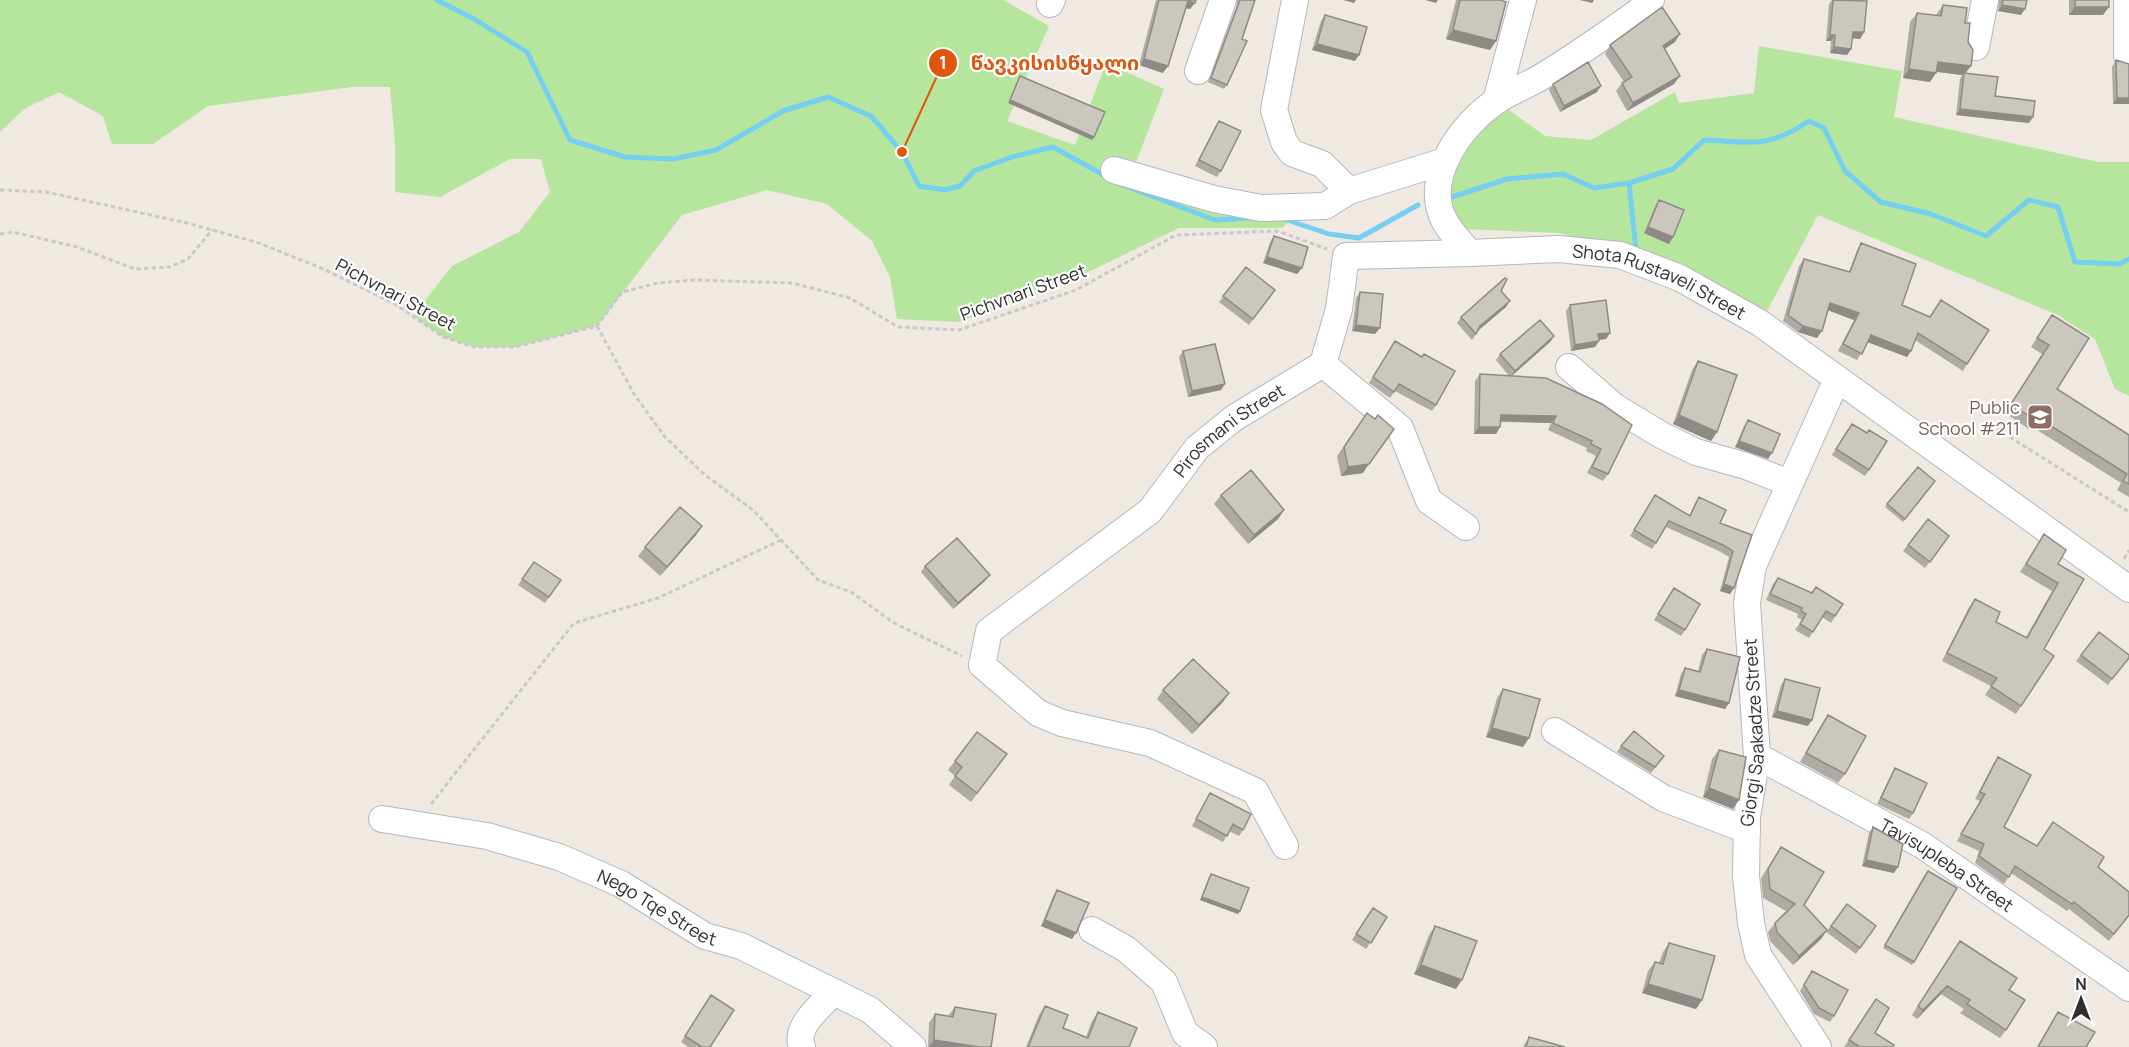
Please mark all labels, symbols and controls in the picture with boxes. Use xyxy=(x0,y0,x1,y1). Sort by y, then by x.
callout: წავკისისწყალი xyxy=(928,44,1151,82)
text: წავკისისწყალი xyxy=(971,49,1139,76)
text: 1 xyxy=(939,50,947,74)
street label: Shota Rustaveli Street xyxy=(1571,238,1750,325)
street label: Pichvnari Street xyxy=(332,252,460,336)
street label: Pichvnari Street xyxy=(957,258,1089,326)
street label: Pirosmani Street xyxy=(1167,378,1289,482)
place label: Public School #211 xyxy=(1918,395,2020,440)
school or university icon: Public School #211 xyxy=(2025,402,2055,432)
street label: Giorgi Saakadze Street xyxy=(1735,638,1769,826)
street label: Tavisupleba Street xyxy=(1876,813,2019,917)
street label: Nego Tqe Street xyxy=(594,863,719,951)
north arrow xyxy=(2051,969,2111,1029)
text: N xyxy=(2075,973,2087,995)

